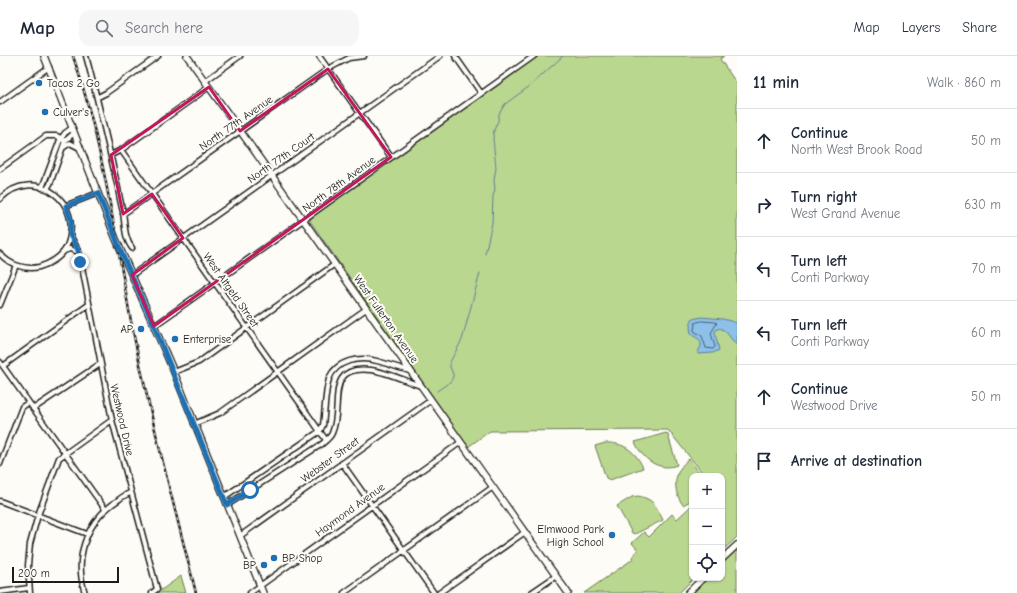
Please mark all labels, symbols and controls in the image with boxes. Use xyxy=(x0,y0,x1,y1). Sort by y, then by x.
search box xyxy=(79,10,359,46)
text: Map xyxy=(20,17,55,39)
icon: search xyxy=(93,17,115,39)
text: Search here xyxy=(125,19,203,37)
text: Map xyxy=(853,19,880,36)
text: Layers xyxy=(902,19,940,36)
text: Share xyxy=(962,19,997,36)
text: 11 min xyxy=(753,73,799,92)
text: Walk · 860 m xyxy=(927,75,1001,90)
place label: Tacos 2 Go xyxy=(47,77,100,90)
marker: Tacos 2 Go xyxy=(34,78,44,88)
street label: North 77th Avenue xyxy=(197,93,276,153)
place label: Culver's xyxy=(53,106,89,119)
marker: Culver's xyxy=(40,107,50,117)
text: Continue xyxy=(791,124,848,142)
street label: North 77th Court xyxy=(245,130,318,186)
icon: ahead xyxy=(753,130,775,152)
text: 50 m xyxy=(971,133,1001,148)
text: North West Brook Road xyxy=(791,142,922,157)
street label: North 78th Avenue xyxy=(300,153,378,215)
text: Turn right xyxy=(791,188,857,206)
icon: right xyxy=(753,194,775,216)
text: 630 m xyxy=(964,197,1001,212)
text: West Grand Avenue xyxy=(791,206,900,221)
street label: West Altgeld Street xyxy=(200,250,262,331)
text: Turn left xyxy=(791,252,847,270)
route end xyxy=(71,253,89,271)
icon: left xyxy=(753,258,775,280)
text: 70 m xyxy=(972,261,1001,276)
text: Conti Parkway xyxy=(791,270,869,285)
street label: West Fullerton Avenue xyxy=(351,273,422,366)
text: Turn left xyxy=(791,316,847,334)
icon: left xyxy=(753,322,775,344)
place label: AP xyxy=(120,323,133,336)
marker: AP xyxy=(136,324,146,334)
text: 60 m xyxy=(971,325,1001,340)
place label: Enterprise xyxy=(183,333,232,346)
marker: Enterprise xyxy=(170,334,180,344)
text: Conti Parkway xyxy=(791,334,869,349)
text: Continue xyxy=(791,380,848,398)
street label: Westwood Drive xyxy=(107,383,137,458)
icon: ahead xyxy=(753,386,775,408)
text: 50 m xyxy=(971,389,1001,404)
text: Westwood Drive xyxy=(791,398,878,413)
street label: Webster Street xyxy=(298,434,362,485)
icon: arrive xyxy=(753,450,775,472)
text: Arrive at destination xyxy=(791,452,922,470)
map controls xyxy=(689,473,725,581)
button: + xyxy=(689,473,725,509)
street label: Haymond Avenue xyxy=(313,480,388,540)
route start xyxy=(241,481,259,499)
button: − xyxy=(689,509,725,545)
place label: Elmwood Park High School xyxy=(537,523,605,549)
marker: Elmwood Park High School xyxy=(607,530,617,540)
button: locate xyxy=(689,545,725,581)
place label: BP Shop xyxy=(282,552,322,565)
marker: BP Shop xyxy=(269,553,279,563)
place label: BP xyxy=(243,559,256,572)
marker: BP xyxy=(259,560,269,570)
scale bar xyxy=(12,565,119,584)
text: 200 m xyxy=(18,567,50,580)

